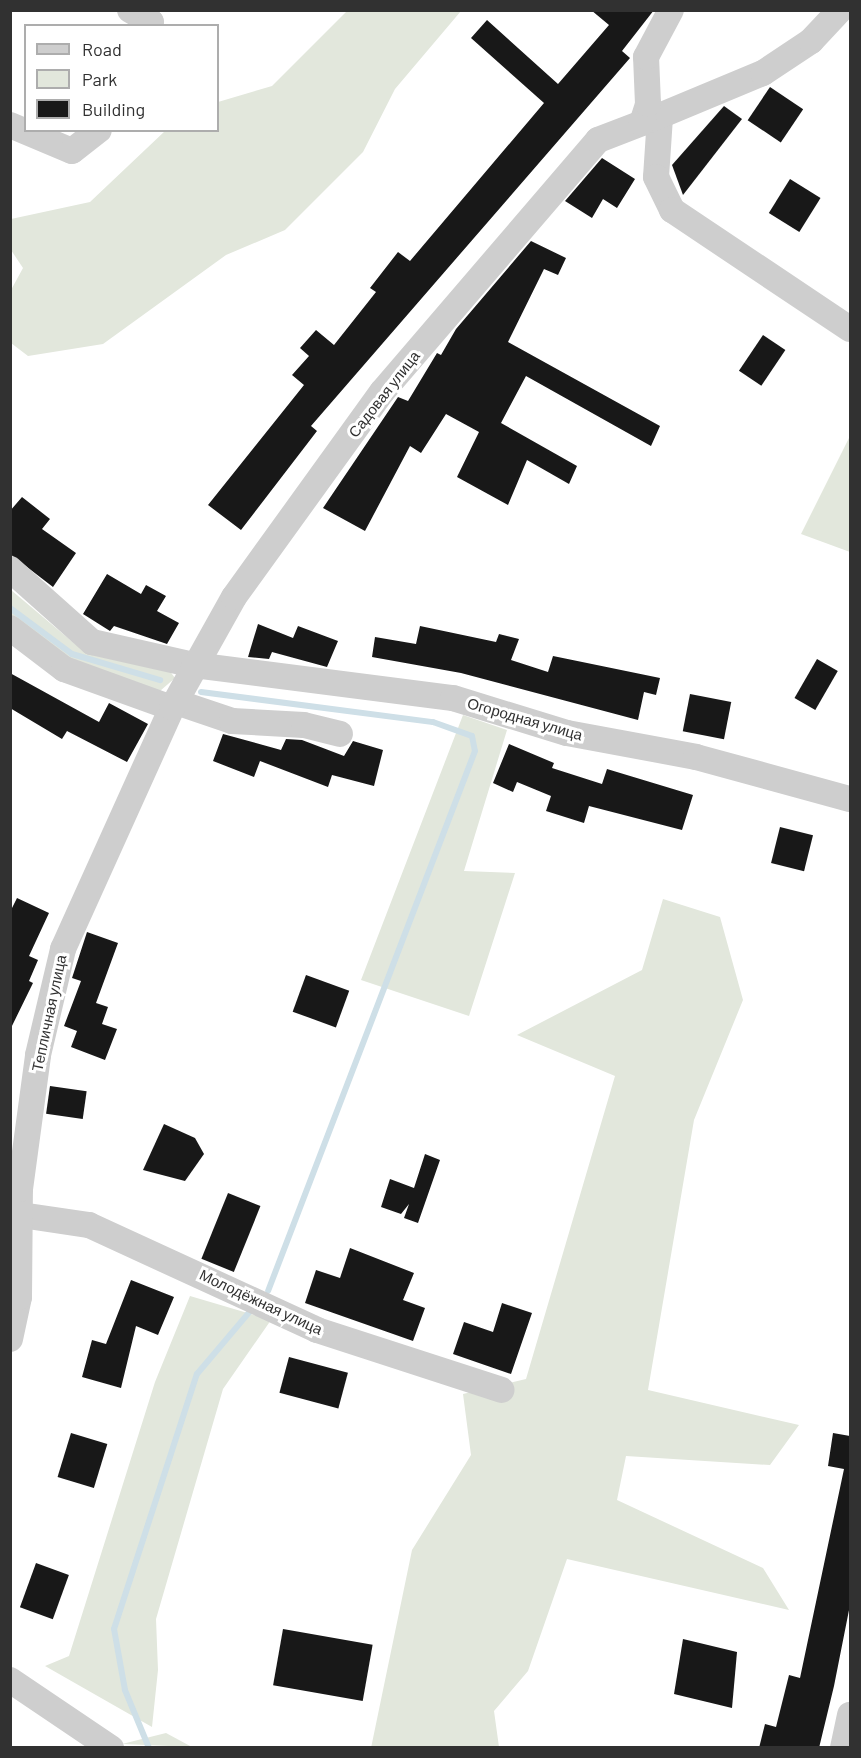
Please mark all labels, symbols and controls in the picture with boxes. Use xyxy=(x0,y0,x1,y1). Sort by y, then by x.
legend xyxy=(24,24,219,132)
text: Road xyxy=(82,38,122,60)
text: Park xyxy=(82,68,117,90)
text: Building xyxy=(82,98,145,120)
street label: Садовая улица xyxy=(345,347,423,441)
street label: Огородная улица xyxy=(465,694,585,744)
street label: Тепличная улица xyxy=(28,953,70,1073)
street label: Молодёжная улица xyxy=(197,1266,325,1338)

